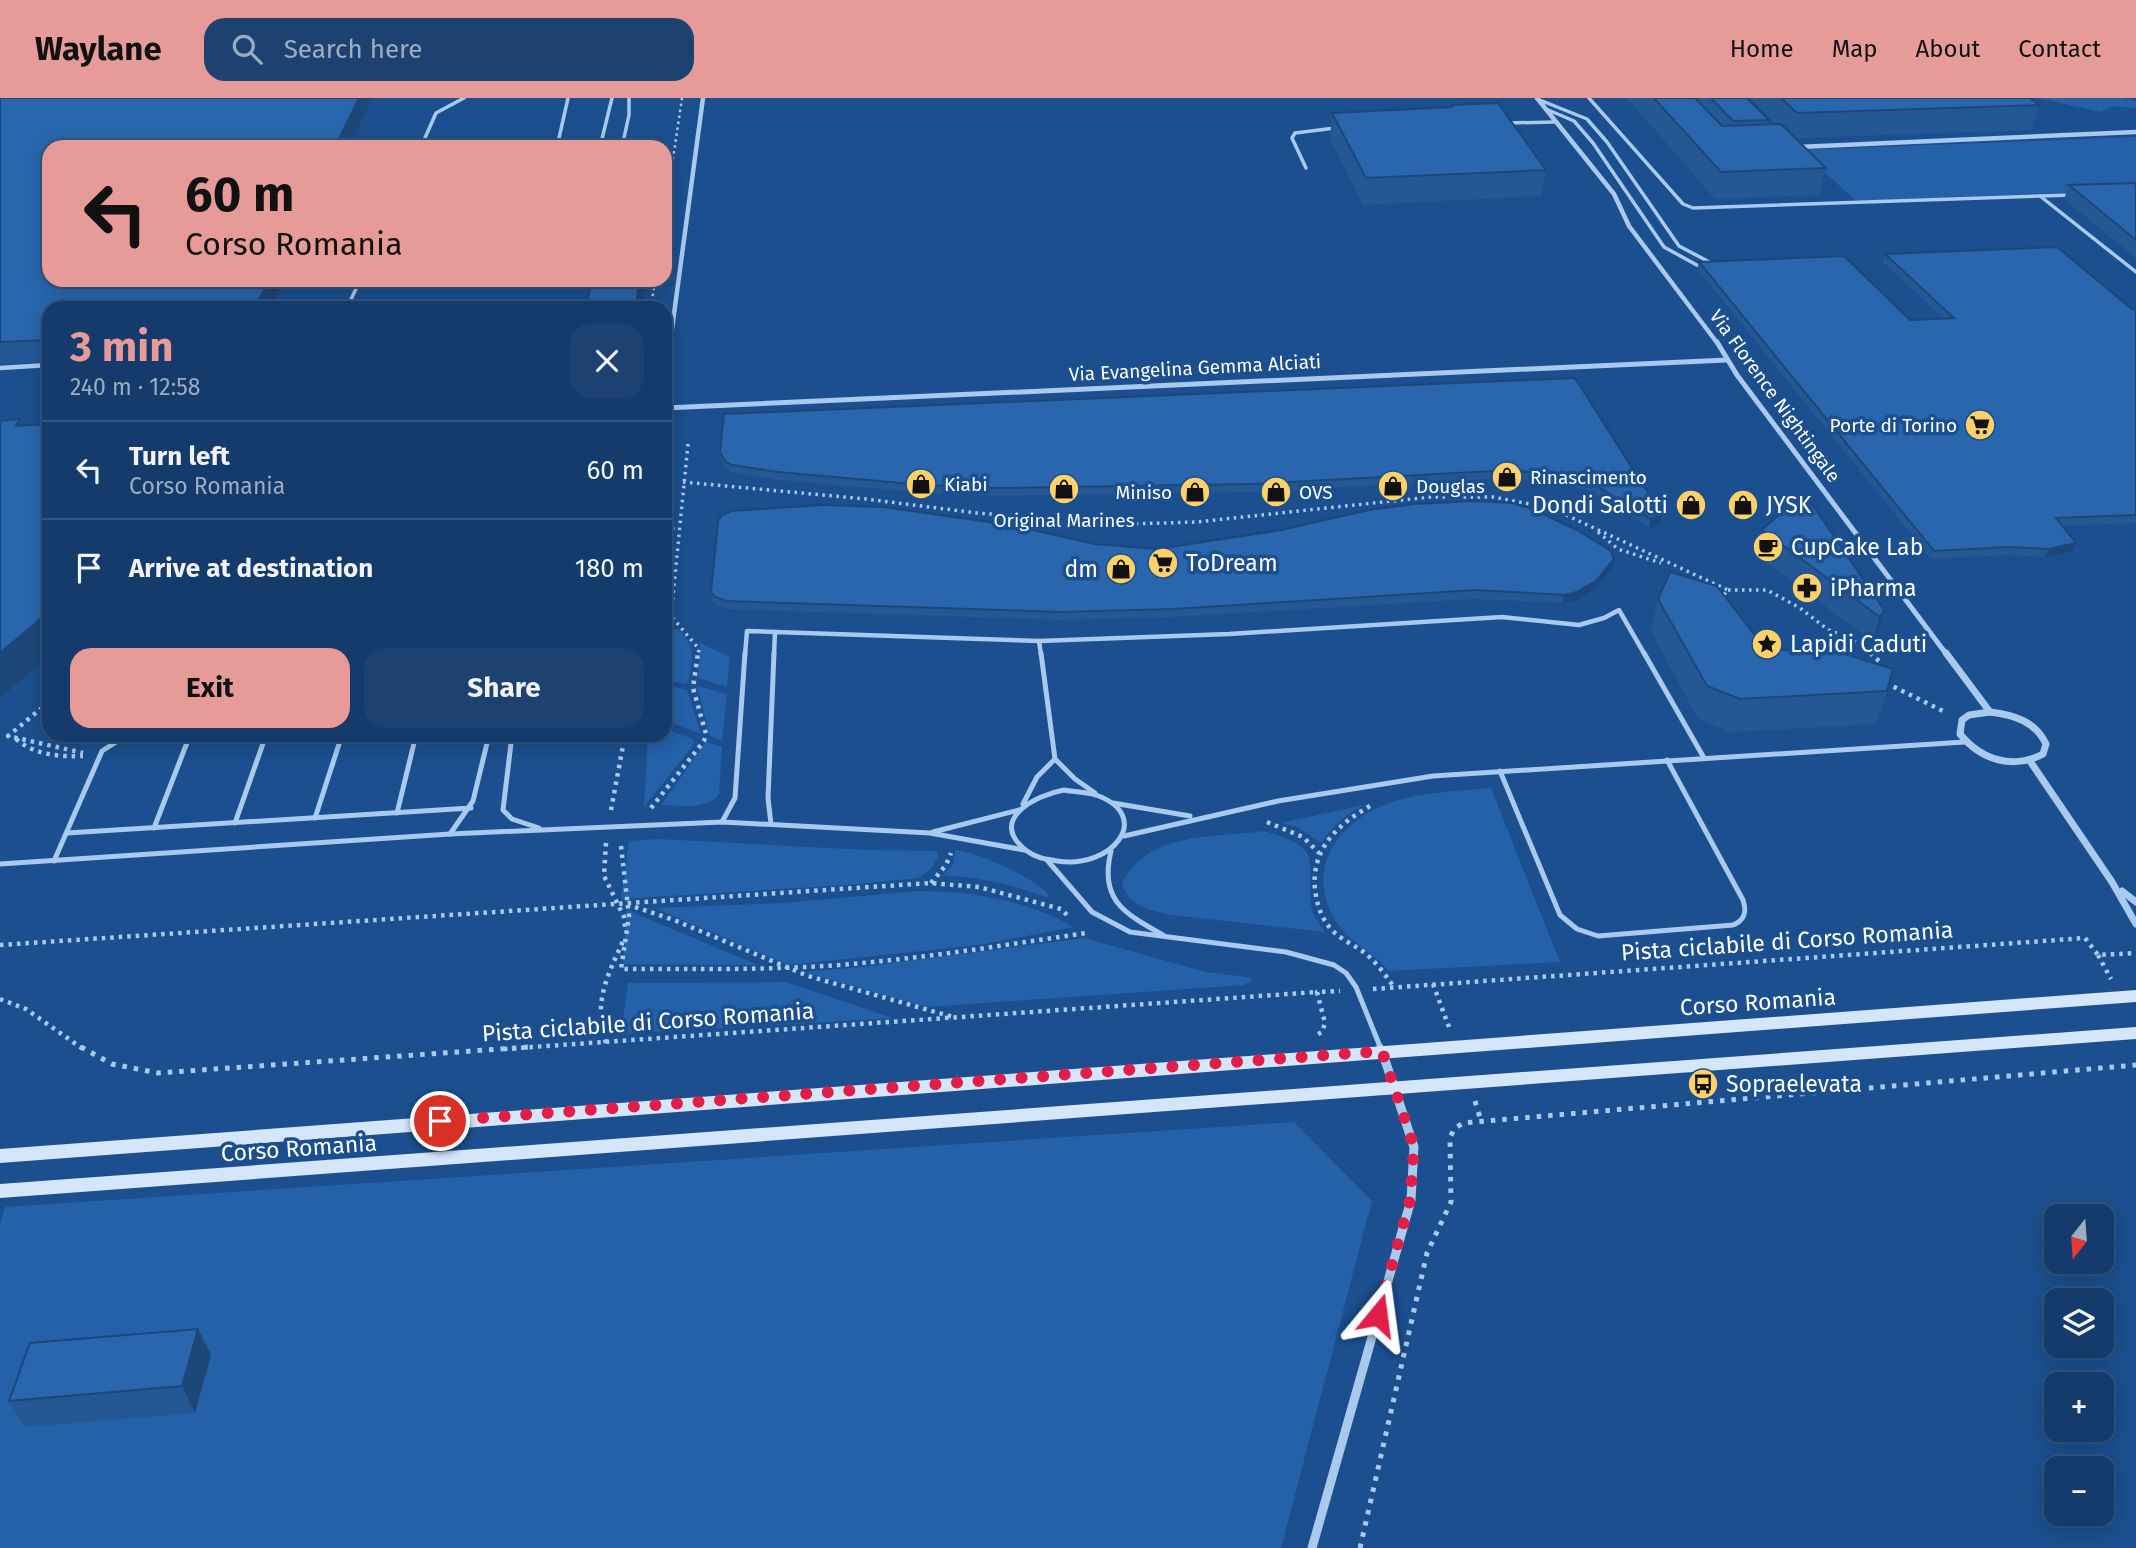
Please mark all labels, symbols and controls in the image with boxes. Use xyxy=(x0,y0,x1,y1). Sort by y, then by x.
search box xyxy=(204,18,694,81)
text: Waylane xyxy=(35,29,162,69)
icon: search xyxy=(228,30,266,68)
text: Search here xyxy=(284,34,423,65)
text: Home xyxy=(1730,35,1794,63)
text: Map xyxy=(1832,35,1878,63)
text: About xyxy=(1916,35,1980,63)
text: Contact xyxy=(2018,35,2101,63)
text: 60 m xyxy=(185,165,294,224)
icon: left xyxy=(70,168,161,259)
text: Corso Romania xyxy=(185,225,403,263)
street label: Via Florence Nightingale xyxy=(1705,305,1845,487)
text: 3 min xyxy=(70,322,173,372)
button: close xyxy=(570,324,644,398)
street label: Via Evangelina Gemma Alciati xyxy=(1068,350,1322,386)
text: 240 m · 12:58 xyxy=(70,373,201,401)
supermarket icon: Porte di Torino xyxy=(1963,408,1997,442)
place label: Porte di Torino xyxy=(1830,414,1957,437)
text: Turn left xyxy=(129,441,230,472)
icon: left xyxy=(70,451,108,489)
text: 60 m xyxy=(586,455,644,486)
shop icon: Rinascimento xyxy=(1490,460,1524,494)
place label: Rinascimento xyxy=(1530,466,1647,489)
shop icon: Kiabi xyxy=(904,467,938,501)
shop icon: Douglas xyxy=(1376,469,1410,503)
text: Corso Romania xyxy=(129,472,285,500)
shop icon: Original Marines xyxy=(1047,472,1081,506)
place label: Kiabi xyxy=(944,473,988,496)
shop icon: Miniso xyxy=(1178,475,1212,509)
shop icon: OVS xyxy=(1259,475,1293,509)
place label: Douglas xyxy=(1416,475,1485,498)
place label: Miniso xyxy=(1115,481,1172,504)
place label: OVS xyxy=(1299,481,1333,504)
shop icon: Dondi Salotti xyxy=(1674,488,1708,522)
shop icon: JYSK xyxy=(1726,488,1760,522)
place label: Dondi Salotti xyxy=(1532,491,1668,519)
place label: JYSK xyxy=(1766,491,1812,519)
place label: Original Marines xyxy=(993,509,1135,532)
cafe icon: CupCake Lab xyxy=(1751,530,1785,564)
place label: CupCake Lab xyxy=(1791,533,1923,561)
supermarket icon: ToDream xyxy=(1146,546,1180,580)
icon: arrive xyxy=(70,549,108,587)
place label: ToDream xyxy=(1186,549,1278,577)
shop icon: dm xyxy=(1104,552,1138,586)
text: Arrive at destination xyxy=(129,553,373,584)
text: 180 m xyxy=(575,553,644,584)
place label: dm xyxy=(1065,555,1098,583)
pharmacy icon: iPharma xyxy=(1790,571,1824,605)
place label: iPharma xyxy=(1830,574,1916,602)
place icon: Lapidi Caduti xyxy=(1750,627,1784,661)
place label: Lapidi Caduti xyxy=(1790,630,1927,658)
button: Exit xyxy=(70,648,350,728)
button: Share xyxy=(364,648,644,728)
street label: Pista ciclabile di Corso Romania xyxy=(1620,915,1954,967)
street label: Corso Romania xyxy=(1679,983,1837,1021)
street label: Pista ciclabile di Corso Romania xyxy=(481,996,815,1048)
bus stop icon: Sopraelevata xyxy=(1686,1067,1720,1101)
place label: Sopraelevata xyxy=(1726,1070,1862,1098)
pin xyxy=(410,1091,470,1151)
icon: arrive xyxy=(421,1102,459,1140)
street label: Corso Romania xyxy=(220,1129,378,1167)
north arrow xyxy=(2044,1204,2114,1274)
map controls xyxy=(2044,1204,2114,1526)
position arrow xyxy=(1341,1278,1415,1352)
button: layers xyxy=(2044,1288,2114,1358)
button: + xyxy=(2044,1372,2114,1442)
button: − xyxy=(2044,1456,2114,1526)

